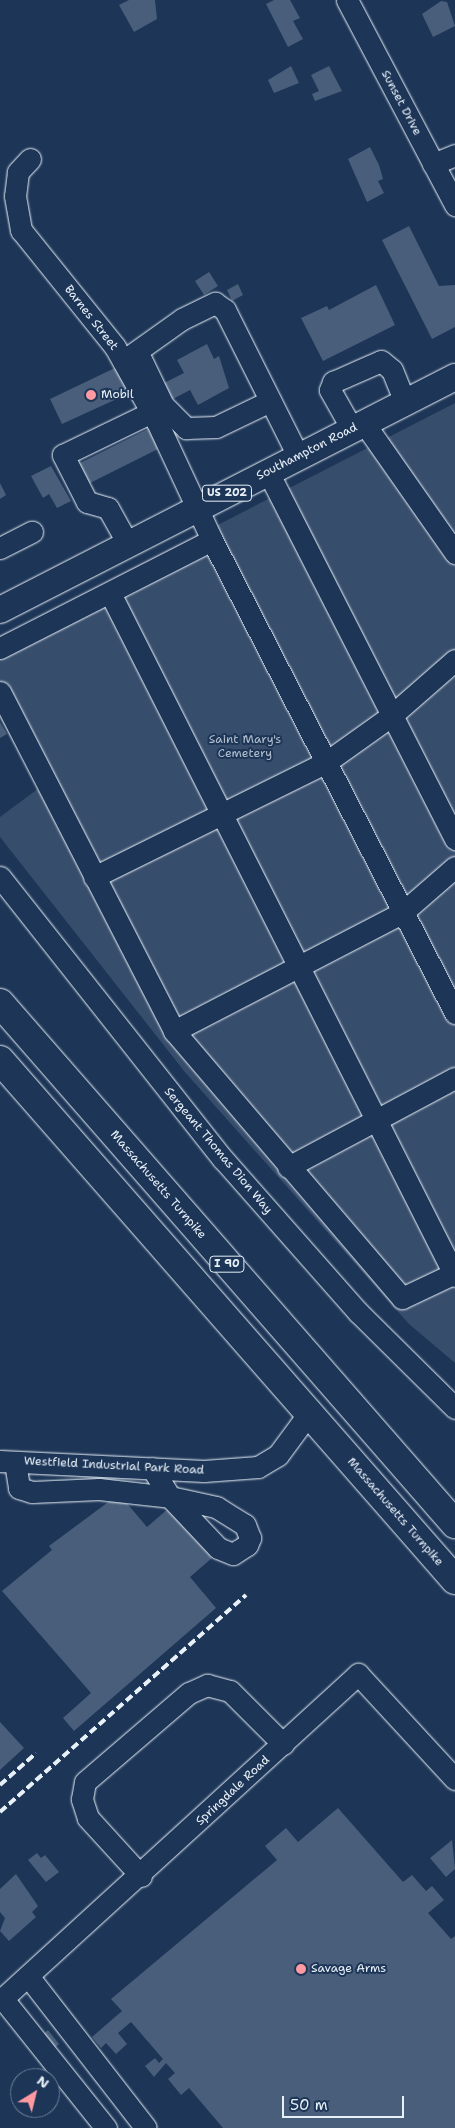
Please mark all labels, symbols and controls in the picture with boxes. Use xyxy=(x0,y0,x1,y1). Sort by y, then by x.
street label: Sunset Drive xyxy=(378,68,424,138)
street label: Barnes Street xyxy=(61,283,121,353)
place label: Mobil xyxy=(101,388,134,402)
marker: Mobil xyxy=(85,389,97,401)
street label: Southampton Road xyxy=(254,420,360,484)
road number: US 202 xyxy=(201,484,253,502)
park label: Saint Mary's Cemetery xyxy=(209,733,281,761)
street label: Sergeant Thomas Dion Way xyxy=(161,1085,275,1217)
street label: Massachusetts Turnpike xyxy=(107,1128,209,1242)
road number: I 90 xyxy=(208,1256,246,1272)
street label: Westfield Industrial Park Road xyxy=(24,1454,204,1478)
street label: Massachusetts Turnpike xyxy=(344,1455,446,1569)
street label: Springdale Road xyxy=(193,1753,273,1829)
place label: Savage Arms xyxy=(311,1962,386,1976)
marker: Savage Arms xyxy=(295,1963,307,1975)
north arrow xyxy=(10,2068,60,2118)
text: N xyxy=(33,2071,53,2092)
scale bar xyxy=(285,2086,408,2118)
text: 50 m xyxy=(290,2095,328,2115)

